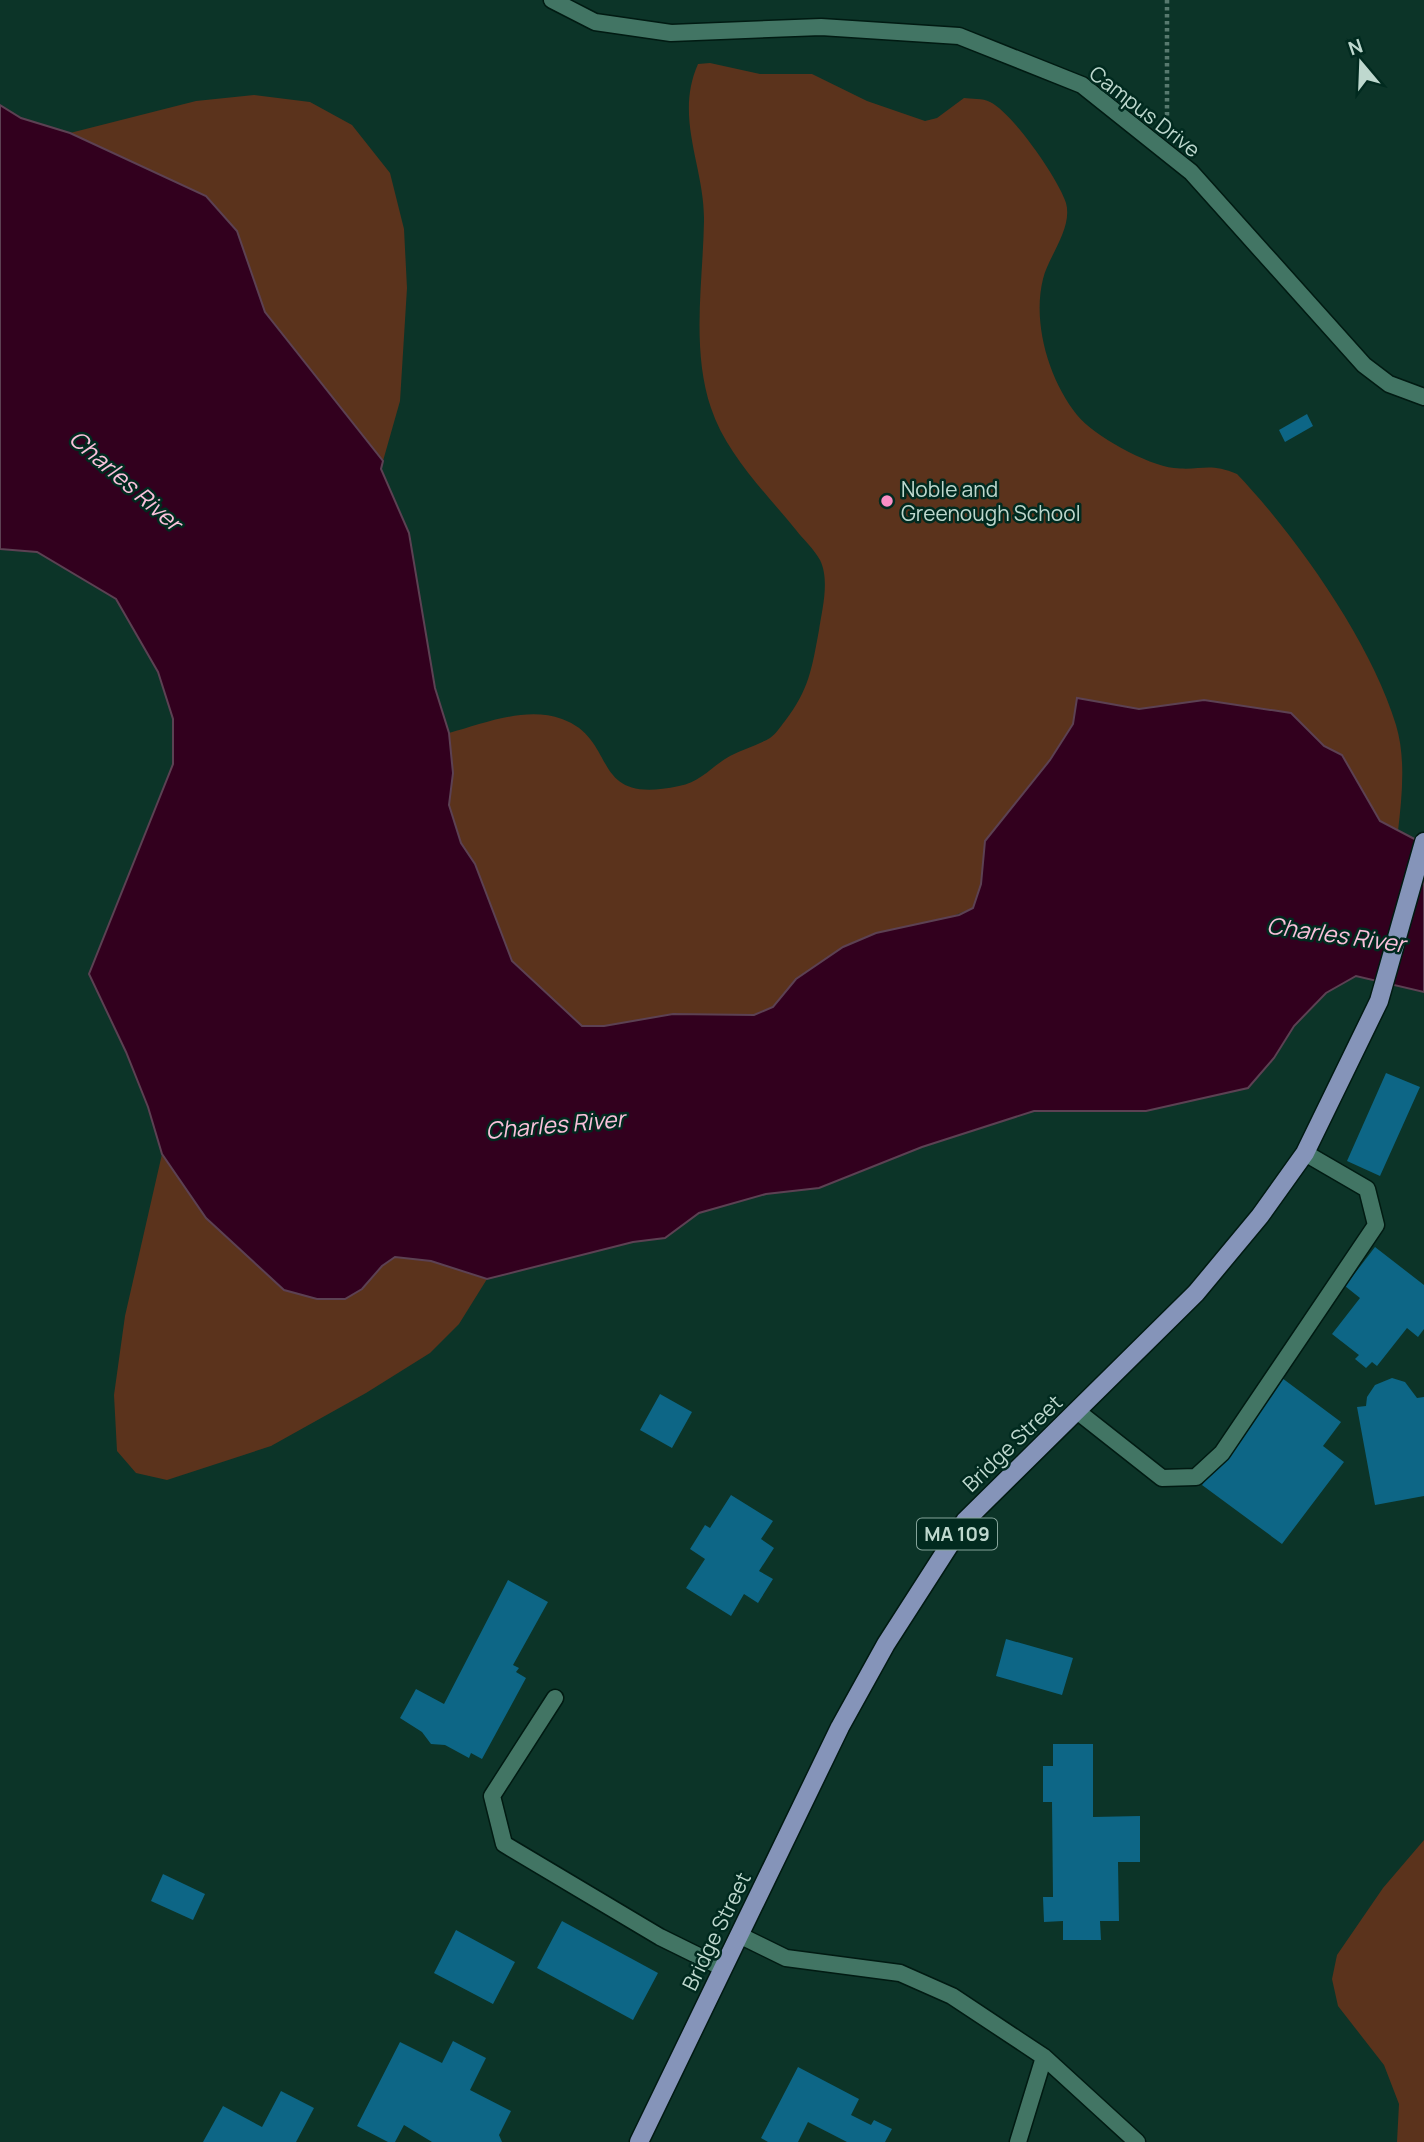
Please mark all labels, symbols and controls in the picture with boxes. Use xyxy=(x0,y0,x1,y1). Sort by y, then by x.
north arrow xyxy=(1326,28,1396,98)
text: N xyxy=(1345,32,1366,61)
street label: Campus Drive xyxy=(1084,59,1206,163)
water label: Charles River xyxy=(63,422,191,540)
place label: Noble and Greenough School xyxy=(901,475,1081,527)
marker: Noble and Greenough School xyxy=(879,493,895,509)
water label: Charles River xyxy=(1265,908,1410,960)
water label: Charles River xyxy=(484,1102,629,1146)
street label: Bridge Street xyxy=(956,1388,1068,1498)
road number: MA 109 xyxy=(917,1518,997,1550)
street label: Bridge Street xyxy=(675,1867,757,1995)

